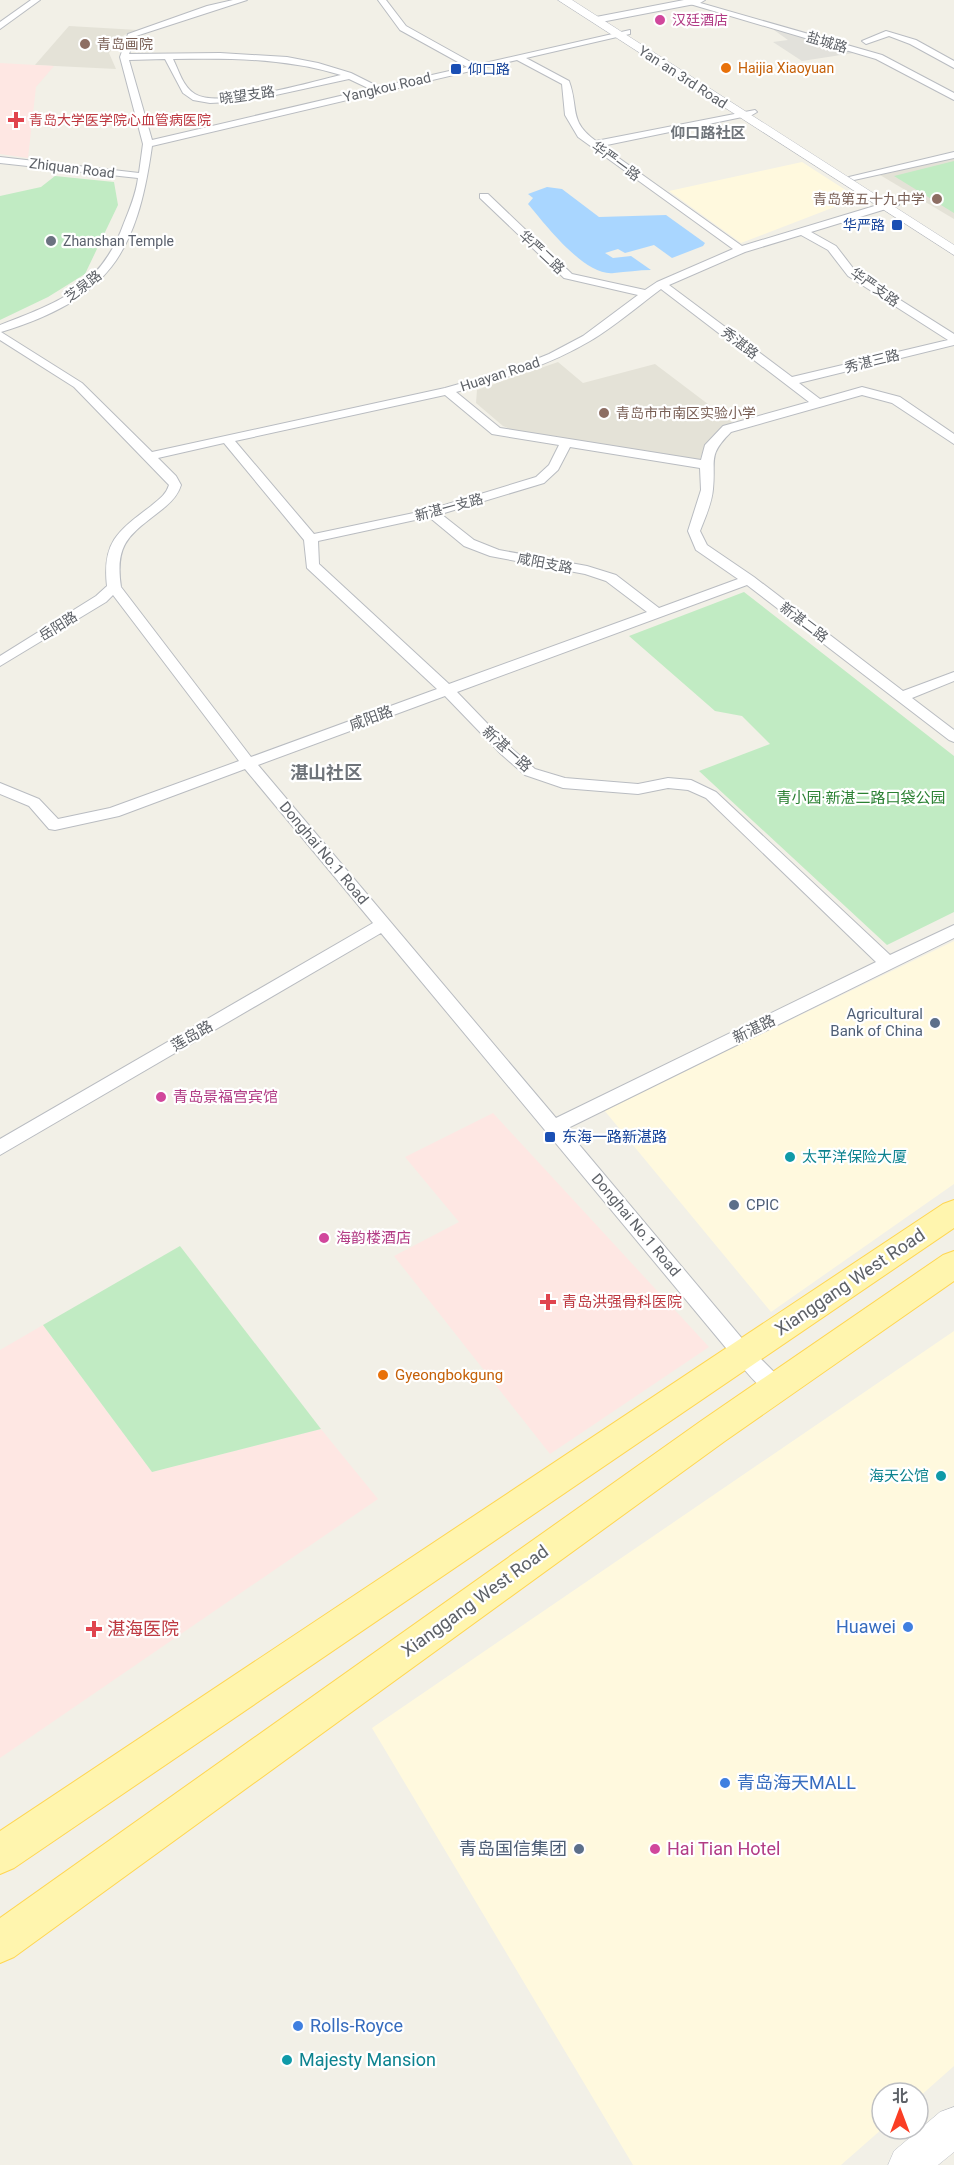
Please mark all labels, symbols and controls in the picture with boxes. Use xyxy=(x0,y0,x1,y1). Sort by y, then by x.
place label: 汉廷酒店 xyxy=(672,12,728,28)
marker: 汉廷酒店 xyxy=(653,13,667,27)
street label: 盐城路 xyxy=(805,28,849,56)
place label: 青岛画院 xyxy=(97,36,153,52)
marker: 青岛画院 xyxy=(78,37,92,51)
street label: Yan´an 3rd Road xyxy=(636,42,730,112)
place label: Haijia Xiaoyuan xyxy=(738,60,834,76)
place label: 仰口路 xyxy=(468,61,510,77)
marker: Haijia Xiaoyuan xyxy=(719,61,733,75)
marker: 仰口路 xyxy=(449,62,463,76)
street label: Yangkou Road xyxy=(342,69,432,105)
street label: 晓望支路 xyxy=(218,83,276,107)
marker: 青岛大学医学院心血管病医院 xyxy=(7,111,25,129)
place label: 青岛大学医学院心血管病医院 xyxy=(29,112,211,128)
district label: 仰口路社区 xyxy=(670,124,746,142)
street label: 华严一路 xyxy=(589,138,643,184)
street label: Zhiquan Road xyxy=(28,155,116,181)
place label: 青岛第五十九中学 xyxy=(813,191,925,207)
marker: 青岛第五十九中学 xyxy=(930,192,944,206)
place label: 华严路 xyxy=(843,217,885,233)
marker: 华严路 xyxy=(890,218,904,232)
street label: 华严二路 xyxy=(516,227,568,277)
place label: Zhanshan Temple xyxy=(63,233,174,249)
marker: Zhanshan Temple xyxy=(44,234,58,248)
street label: 华严支路 xyxy=(847,264,903,310)
street label: 芝泉路 xyxy=(61,267,105,305)
street label: 秀湛路 xyxy=(718,324,762,362)
street label: 秀湛三路 xyxy=(843,346,901,376)
street label: Huayan Road xyxy=(458,354,542,394)
place label: 青岛市市南区实验小学 xyxy=(616,405,756,421)
marker: 青岛市市南区实验小学 xyxy=(597,406,611,420)
street label: 新湛一支路 xyxy=(413,490,485,524)
street label: 咸阳支路 xyxy=(516,550,574,576)
street label: 新湛二路 xyxy=(777,599,831,645)
street label: 岳阳路 xyxy=(36,608,80,644)
street label: 咸阳路 xyxy=(347,702,395,734)
street label: 新湛一路 xyxy=(479,722,535,776)
district label: 湛山社区 xyxy=(290,762,362,783)
park label: 青小园·新湛二路口袋公园 xyxy=(777,789,945,807)
street label: Donghai No.1 Road xyxy=(276,798,372,908)
place label: Agricultural Bank of China xyxy=(830,1005,923,1040)
street label: 新湛路 xyxy=(730,1011,778,1047)
marker: Agricultural Bank of China xyxy=(928,1016,942,1030)
street label: 莲岛路 xyxy=(168,1017,216,1055)
place label: 青岛景福宫宾馆 xyxy=(173,1088,278,1106)
marker: 青岛景福宫宾馆 xyxy=(154,1090,168,1104)
place label: 东海一路新湛路 xyxy=(562,1128,667,1146)
marker: 东海一路新湛路 xyxy=(543,1130,557,1144)
place label: 太平洋保险大厦 xyxy=(802,1148,907,1166)
marker: 太平洋保险大厦 xyxy=(783,1150,797,1164)
street label: Donghai No.1 Road xyxy=(588,1170,684,1280)
place label: CPIC xyxy=(746,1196,779,1214)
marker: CPIC xyxy=(727,1198,741,1212)
street label: Xianggang West Road xyxy=(771,1224,929,1340)
place label: 海韵楼酒店 xyxy=(336,1229,411,1247)
marker: 海韵楼酒店 xyxy=(317,1231,331,1245)
marker: 青岛洪强骨科医院 xyxy=(539,1293,557,1311)
place label: 青岛洪强骨科医院 xyxy=(562,1293,682,1311)
place label: Gyeongbokgung xyxy=(395,1366,503,1384)
marker: Gyeongbokgung xyxy=(376,1368,390,1382)
place label: 海天公馆 xyxy=(869,1467,929,1485)
marker: 海天公馆 xyxy=(934,1469,948,1483)
street label: Xianggang West Road xyxy=(397,1540,552,1661)
place label: Huawei xyxy=(836,1616,896,1637)
place label: 湛海医院 xyxy=(107,1618,179,1639)
marker: 湛海医院 xyxy=(85,1620,103,1638)
marker: Huawei xyxy=(901,1620,915,1634)
place label: 青岛海天MALL xyxy=(737,1772,856,1793)
marker: 青岛海天MALL xyxy=(718,1776,732,1790)
place label: 青岛国信集团 xyxy=(459,1838,567,1859)
place label: Hai Tian Hotel xyxy=(667,1838,780,1859)
marker: 青岛国信集团 xyxy=(572,1842,586,1856)
marker: Hai Tian Hotel xyxy=(648,1842,662,1856)
place label: Rolls-Royce xyxy=(310,2015,403,2036)
marker: Rolls-Royce xyxy=(291,2019,305,2033)
place label: Majesty Mansion xyxy=(299,2049,436,2070)
marker: Majesty Mansion xyxy=(280,2053,294,2067)
north arrow xyxy=(870,2081,930,2141)
text: 北 xyxy=(892,2087,908,2106)

